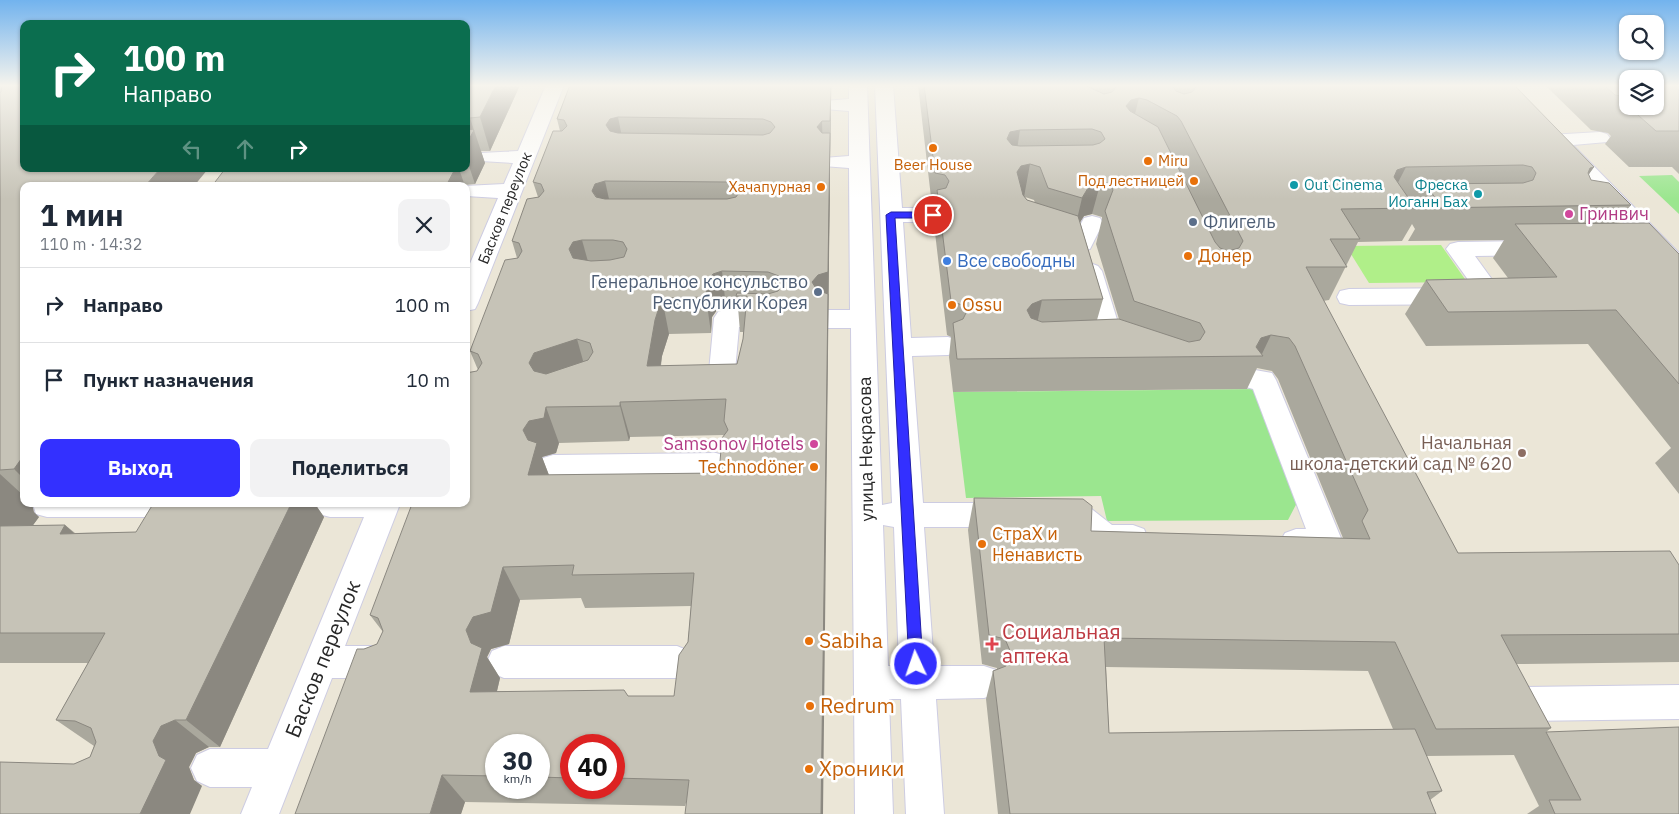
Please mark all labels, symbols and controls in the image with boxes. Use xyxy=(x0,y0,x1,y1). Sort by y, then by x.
map controls xyxy=(1619,15,1664,115)
button: search xyxy=(1619,15,1664,60)
text: 100 m xyxy=(123,35,226,81)
icon: right xyxy=(40,40,105,105)
button: layers xyxy=(1619,70,1664,115)
text: Направо xyxy=(123,79,212,108)
icon: left xyxy=(178,135,206,163)
icon: ahead xyxy=(231,135,259,163)
icon: right xyxy=(284,135,312,163)
marker: Beer House xyxy=(927,142,939,154)
street label: Басков переулок xyxy=(473,149,536,267)
place label: Miru xyxy=(1158,151,1188,170)
place label: Beer House xyxy=(894,155,972,174)
marker: Miru xyxy=(1142,155,1154,167)
place label: Под лестницей xyxy=(1078,171,1184,190)
marker: Под лестницей xyxy=(1188,175,1200,187)
place label: Out Cinema xyxy=(1304,175,1383,194)
place label: Фреска Иоганн Бах xyxy=(1388,175,1468,211)
place label: Хачапурная xyxy=(728,177,811,196)
marker: Out Cinema xyxy=(1288,179,1300,191)
marker: Хачапурная xyxy=(815,181,827,193)
marker: Фреска Иоганн Бах xyxy=(1472,188,1484,200)
pin xyxy=(912,194,954,236)
text: 1 мин xyxy=(40,195,124,234)
button: close xyxy=(398,199,450,251)
icon: arrive xyxy=(919,201,947,229)
place label: Гринвич xyxy=(1579,202,1649,225)
marker: Гринвич xyxy=(1563,208,1575,220)
place label: Флигель xyxy=(1203,210,1276,233)
marker: Флигель xyxy=(1187,216,1199,228)
text: 110 m · 14:32 xyxy=(40,234,142,254)
place label: Донер xyxy=(1198,244,1252,267)
place label: Все свободны xyxy=(957,249,1076,272)
marker: Донер xyxy=(1182,250,1194,262)
marker: Все свободны xyxy=(941,255,953,267)
place label: Генеральное консульство Республики Корея xyxy=(591,270,808,314)
marker: Генеральное консульство Республики Корея xyxy=(812,286,824,298)
icon: right xyxy=(40,291,68,319)
text: Направо xyxy=(83,293,163,317)
text: 100 m xyxy=(395,293,450,317)
place label: Ossu xyxy=(962,293,1002,316)
marker: Ossu xyxy=(946,299,958,311)
icon: arrive xyxy=(40,366,68,394)
text: Пункт назначения xyxy=(83,368,254,392)
text: 10 m xyxy=(406,368,450,392)
street label: улица Некрасова xyxy=(853,376,878,522)
place label: Начальная школа-детский сад № 620 xyxy=(1290,431,1512,475)
place label: Samsonov Hotels xyxy=(664,432,804,455)
marker: Samsonov Hotels xyxy=(808,438,820,450)
button: Выход xyxy=(40,439,240,497)
button: Поделиться xyxy=(250,439,450,497)
marker: Начальная школа-детский сад № 620 xyxy=(1516,447,1528,459)
place label: Technodöner xyxy=(698,455,804,478)
marker: Technodöner xyxy=(808,461,820,473)
place label: СтраХ и Ненависть xyxy=(992,522,1082,566)
marker: СтраХ и Ненависть xyxy=(976,538,988,550)
street label: Басков переулок xyxy=(278,576,366,741)
place label: Социальная аптека xyxy=(1002,617,1121,669)
place label: Sabiha xyxy=(819,626,883,654)
marker: Sabiha xyxy=(803,635,815,647)
position arrow xyxy=(889,637,941,689)
marker: Социальная аптека xyxy=(986,638,998,650)
place label: Redrum xyxy=(820,691,895,719)
marker: Redrum xyxy=(804,700,816,712)
speed limit sign: 40 xyxy=(560,734,625,799)
text: 30 xyxy=(502,744,533,777)
place label: Хроники xyxy=(819,754,904,782)
marker: Хроники xyxy=(803,763,815,775)
text: km/h xyxy=(503,771,532,786)

